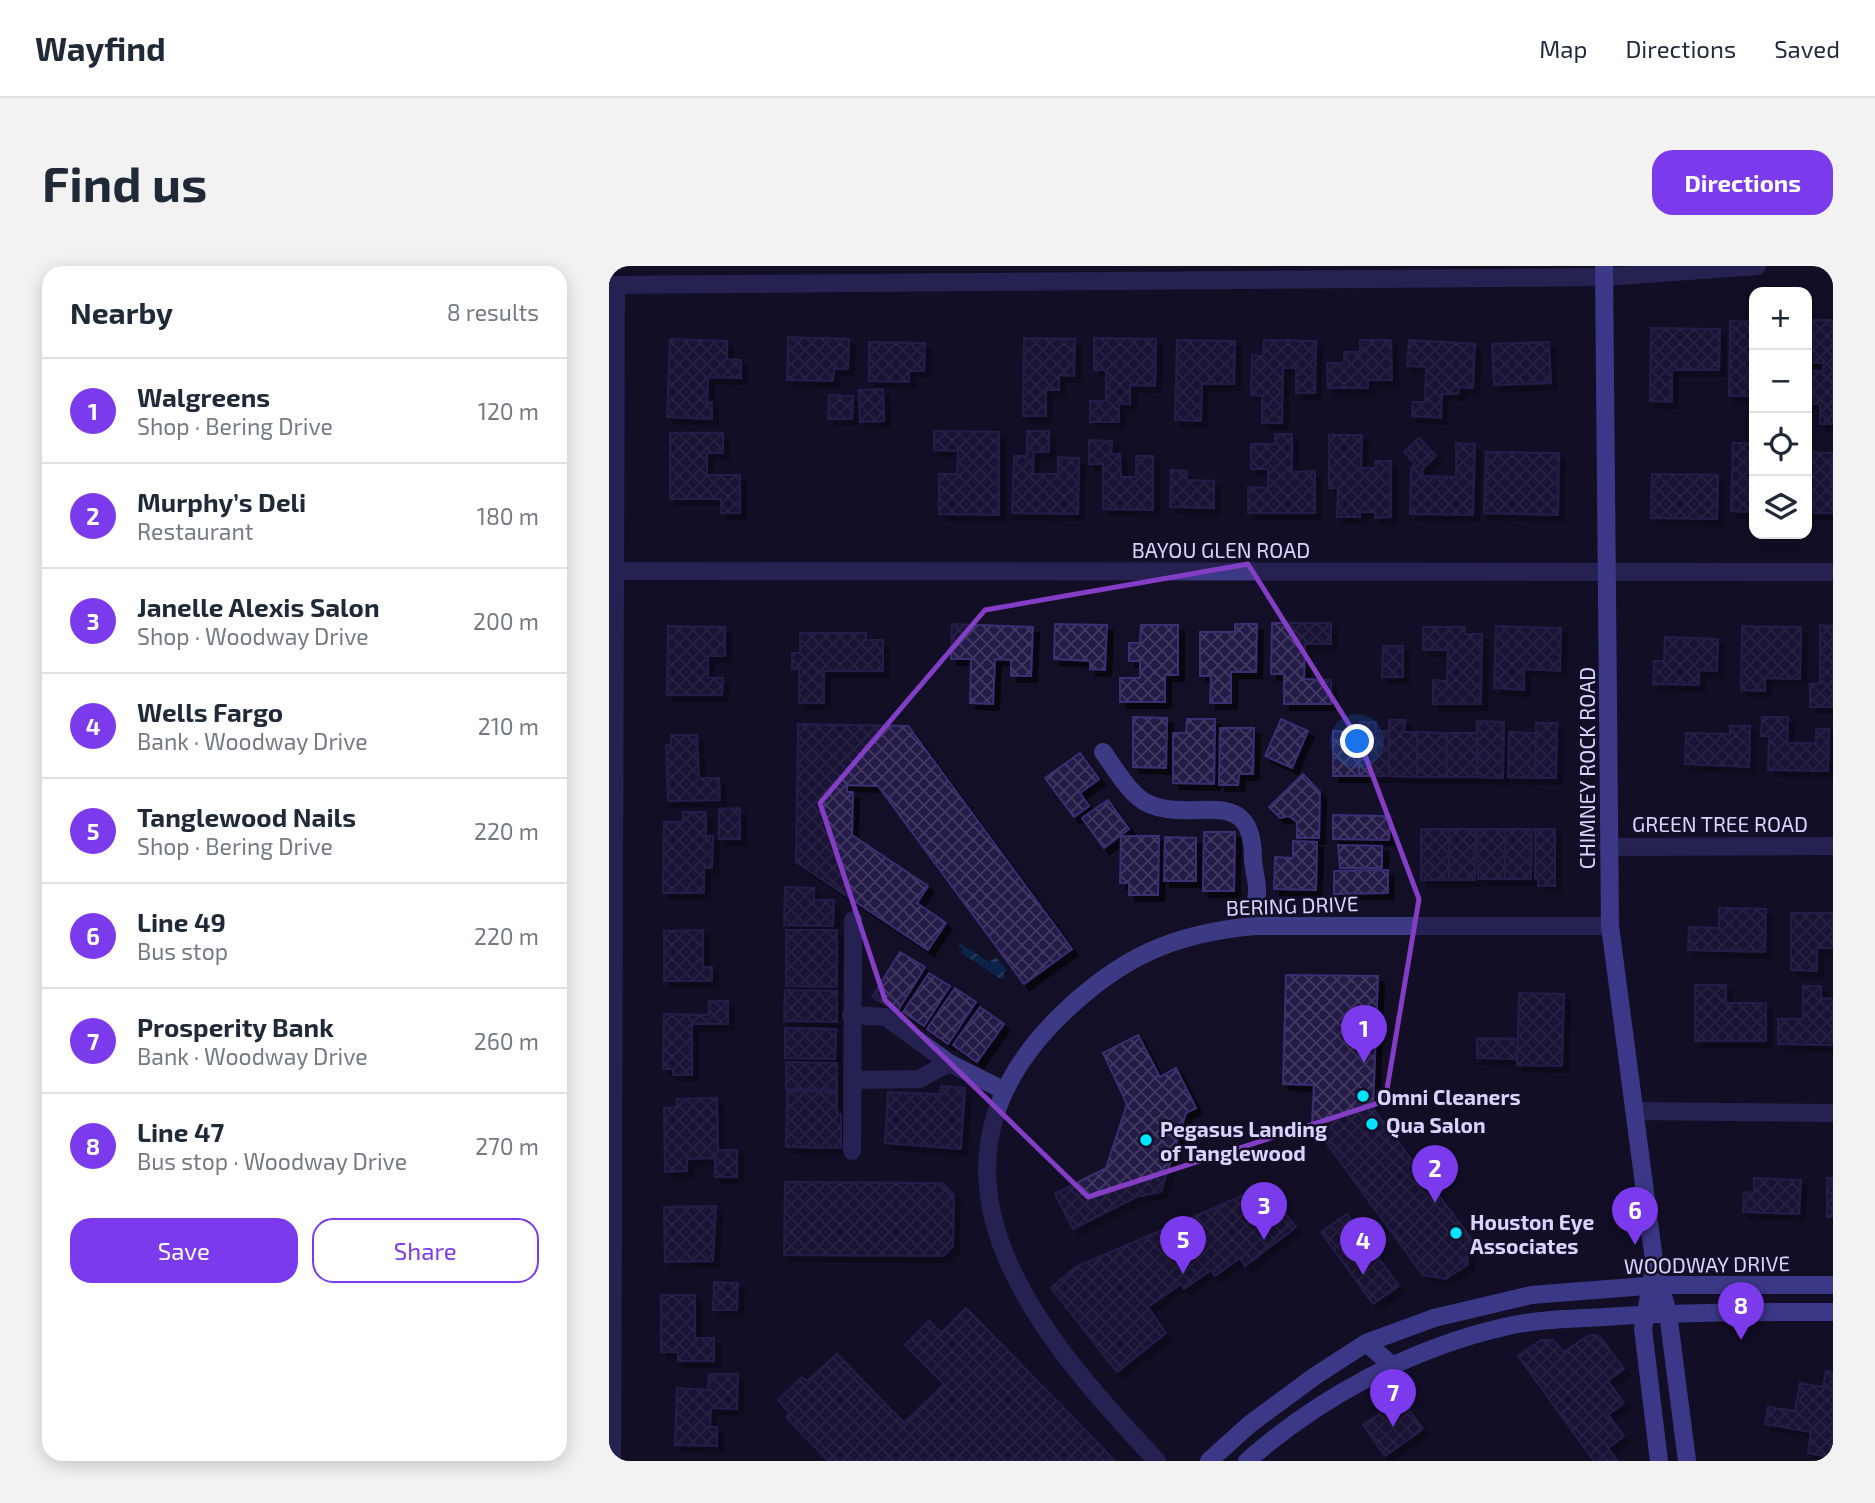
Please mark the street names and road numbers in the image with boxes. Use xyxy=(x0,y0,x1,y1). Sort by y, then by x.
street label: BAYOU GLEN ROAD xyxy=(1132,537,1310,562)
street label: CHIMNEY ROCK ROAD xyxy=(1574,667,1599,869)
street label: GREEN TREE ROAD xyxy=(1632,811,1808,836)
street label: BERING DRIVE xyxy=(1225,890,1359,920)
street label: WOODWAY DRIVE xyxy=(1624,1250,1790,1278)

